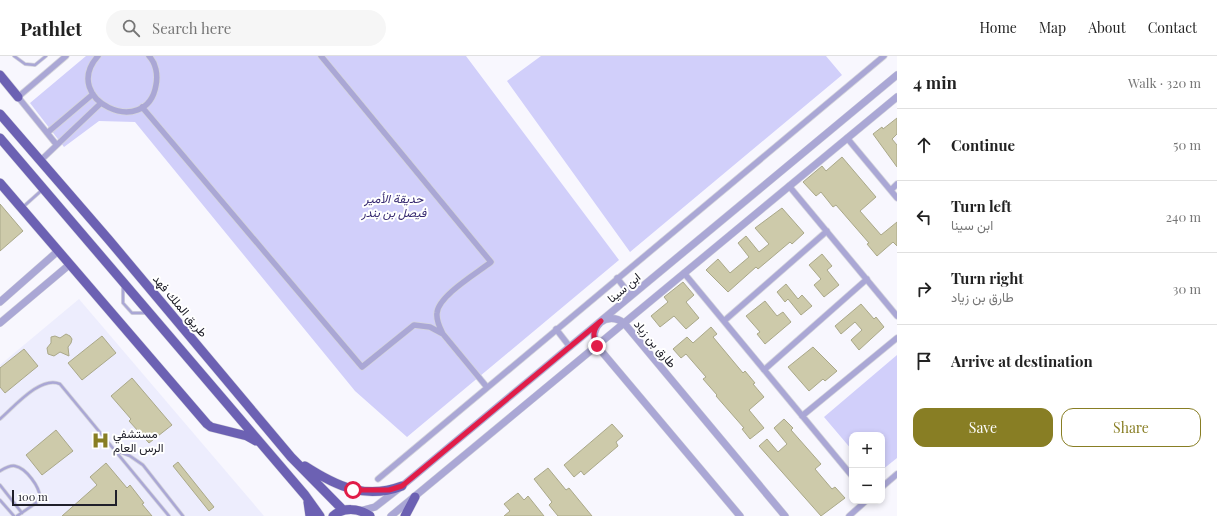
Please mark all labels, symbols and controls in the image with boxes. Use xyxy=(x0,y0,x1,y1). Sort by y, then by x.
search box xyxy=(106,10,386,46)
text: Pathlet xyxy=(20,15,82,41)
icon: search xyxy=(120,17,142,39)
text: Search here xyxy=(152,18,231,38)
text: Home xyxy=(979,18,1017,37)
text: Map xyxy=(1039,18,1066,37)
text: About xyxy=(1088,18,1126,37)
text: Contact xyxy=(1148,18,1197,37)
text: 4 min xyxy=(913,71,957,93)
text: Walk · 320 m xyxy=(1128,74,1201,91)
icon: ahead xyxy=(913,134,935,156)
text: Continue xyxy=(951,135,1015,155)
text: 50 m xyxy=(1173,136,1201,153)
park label: حديقة الأمير فيصل بن بندر xyxy=(361,190,427,221)
text: Turn left xyxy=(951,196,1012,216)
icon: left xyxy=(913,206,935,228)
text: 240 m xyxy=(1166,208,1201,225)
text: ابن سينا xyxy=(951,216,993,233)
text: Turn right xyxy=(951,268,1024,288)
street label: ابن سينا xyxy=(603,269,644,307)
street label: طريق الملك فهد xyxy=(149,271,212,341)
icon: right xyxy=(913,278,935,300)
text: 30 m xyxy=(1173,280,1201,297)
text: طارق بن زياد xyxy=(951,288,1014,305)
street label: طارق بن زياد xyxy=(630,316,681,371)
route end xyxy=(588,337,606,355)
icon: arrive xyxy=(913,350,935,372)
text: Arrive at destination xyxy=(951,351,1093,371)
button: Save xyxy=(913,408,1053,447)
button: Share xyxy=(1061,408,1201,447)
place label: مستشفي الرس العام xyxy=(113,425,164,456)
hospital icon: مستشفي الرس العام xyxy=(90,431,110,451)
map controls xyxy=(849,432,885,504)
button: + xyxy=(849,432,885,468)
button: − xyxy=(849,468,885,504)
route start xyxy=(344,481,362,499)
scale bar xyxy=(12,488,117,507)
text: 100 m xyxy=(18,489,48,504)

